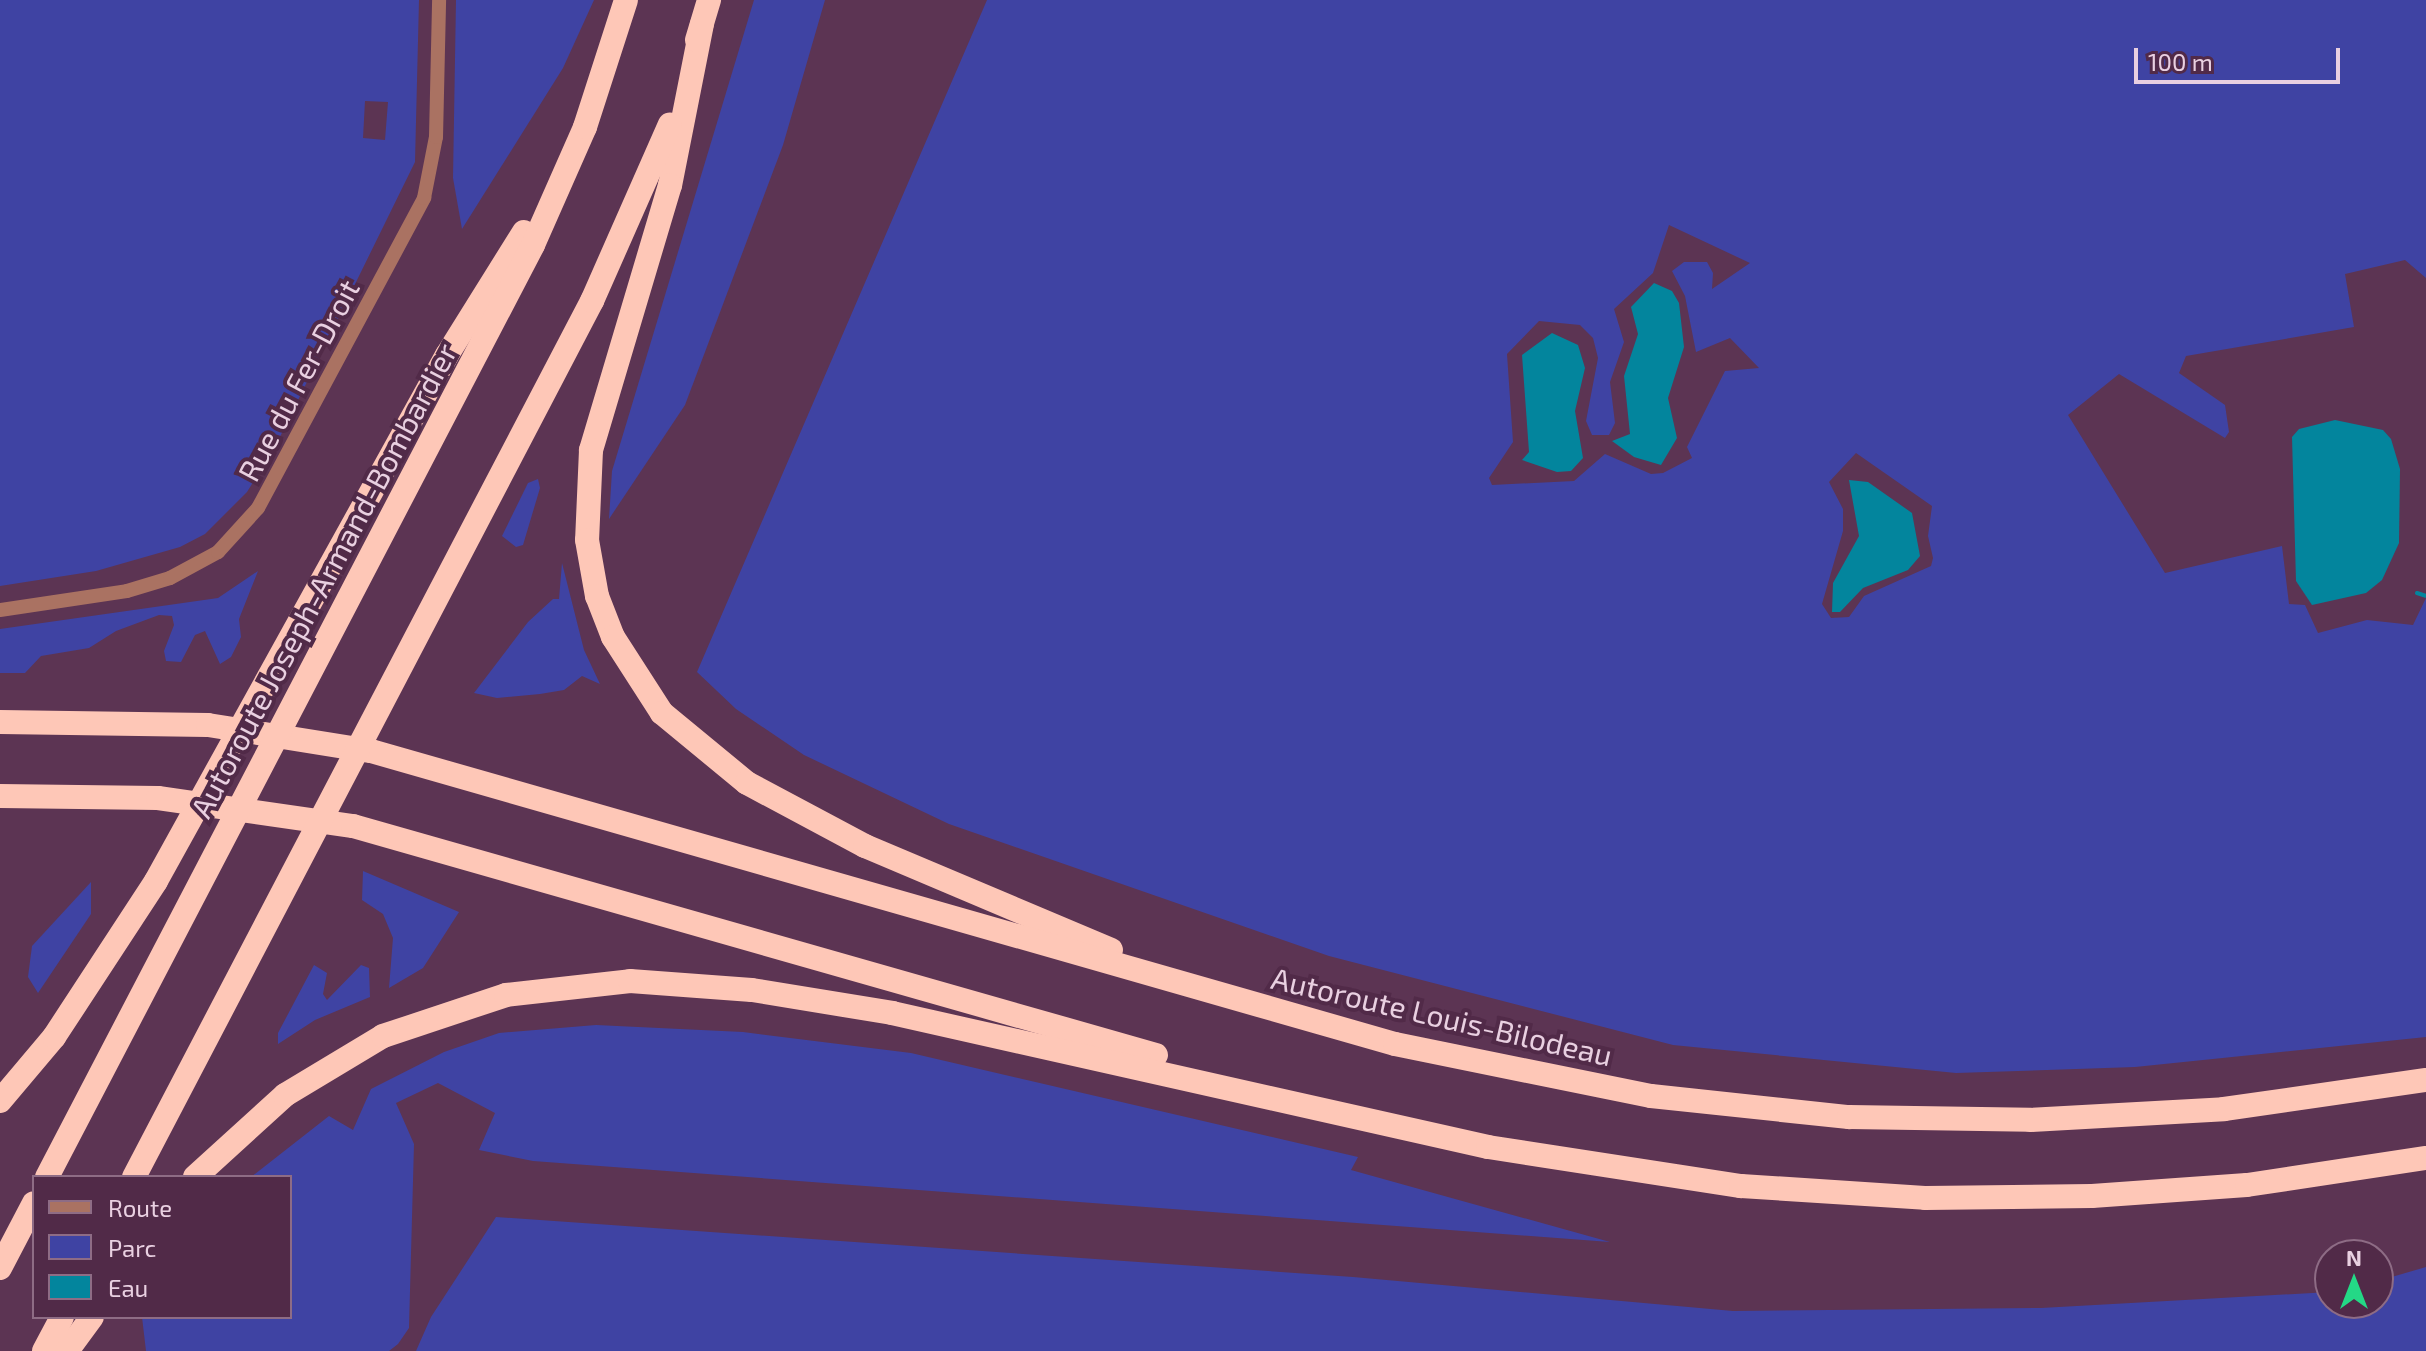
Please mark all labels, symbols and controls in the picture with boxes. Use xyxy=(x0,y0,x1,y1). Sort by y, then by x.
scale bar xyxy=(2138,32,2344,82)
text: 100 m xyxy=(2148,47,2213,76)
street label: Rue du Fer-Droit xyxy=(230,273,366,487)
street label: Autoroute Joseph-Armand-Bombardier xyxy=(182,336,464,824)
street label: Autoroute Louis-Bilodeau xyxy=(1268,959,1616,1073)
legend xyxy=(32,1175,292,1319)
text: Route xyxy=(108,1193,172,1222)
text: Parc xyxy=(108,1233,156,1262)
north arrow xyxy=(2314,1239,2394,1319)
text: N xyxy=(2346,1244,2362,1270)
text: Eau xyxy=(108,1273,148,1302)

